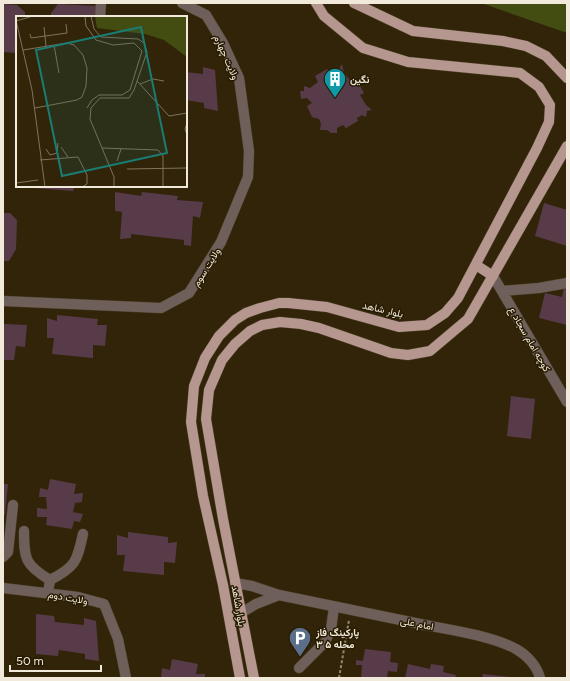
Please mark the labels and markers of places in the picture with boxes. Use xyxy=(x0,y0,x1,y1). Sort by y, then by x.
building icon: نگین xyxy=(322,66,348,99)
place label: نگین xyxy=(350,73,369,86)
parking icon: پارکینگ فاز ۳ محله ۵ xyxy=(287,625,313,658)
place label: پارکینگ فاز ۳ محله ۵ xyxy=(315,626,359,651)

